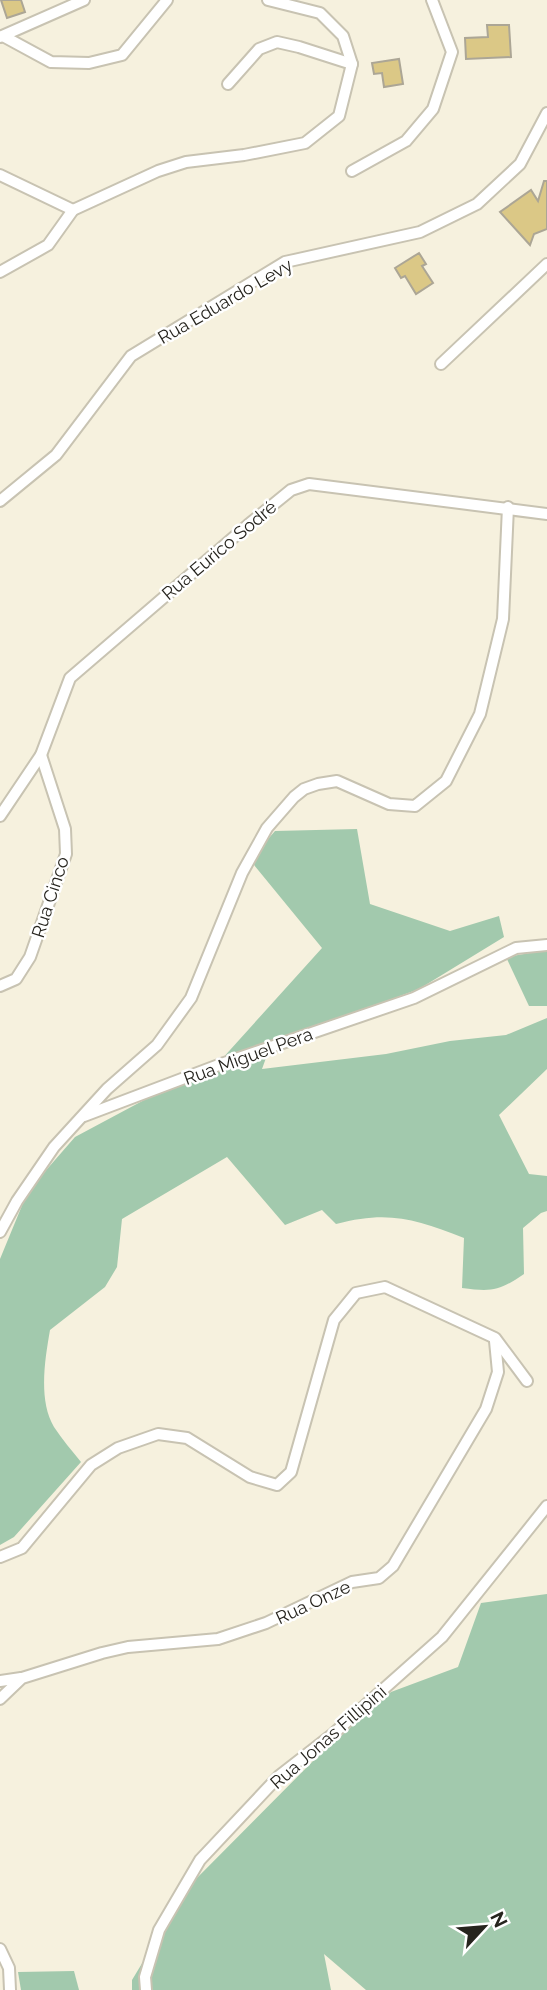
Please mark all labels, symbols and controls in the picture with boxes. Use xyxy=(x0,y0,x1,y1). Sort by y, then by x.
street label: Rua Eduardo Levy xyxy=(154,254,296,348)
street label: Rua Eurico Sodré xyxy=(158,496,281,604)
street label: Rua Cinco xyxy=(27,854,73,940)
street label: Rua Miguel Pera xyxy=(181,1023,315,1089)
street label: Rua Onze xyxy=(272,1575,354,1628)
street label: Rua Jonas Fillipini xyxy=(266,1681,390,1793)
north arrow xyxy=(449,1892,519,1962)
text: N xyxy=(486,1908,512,1931)

